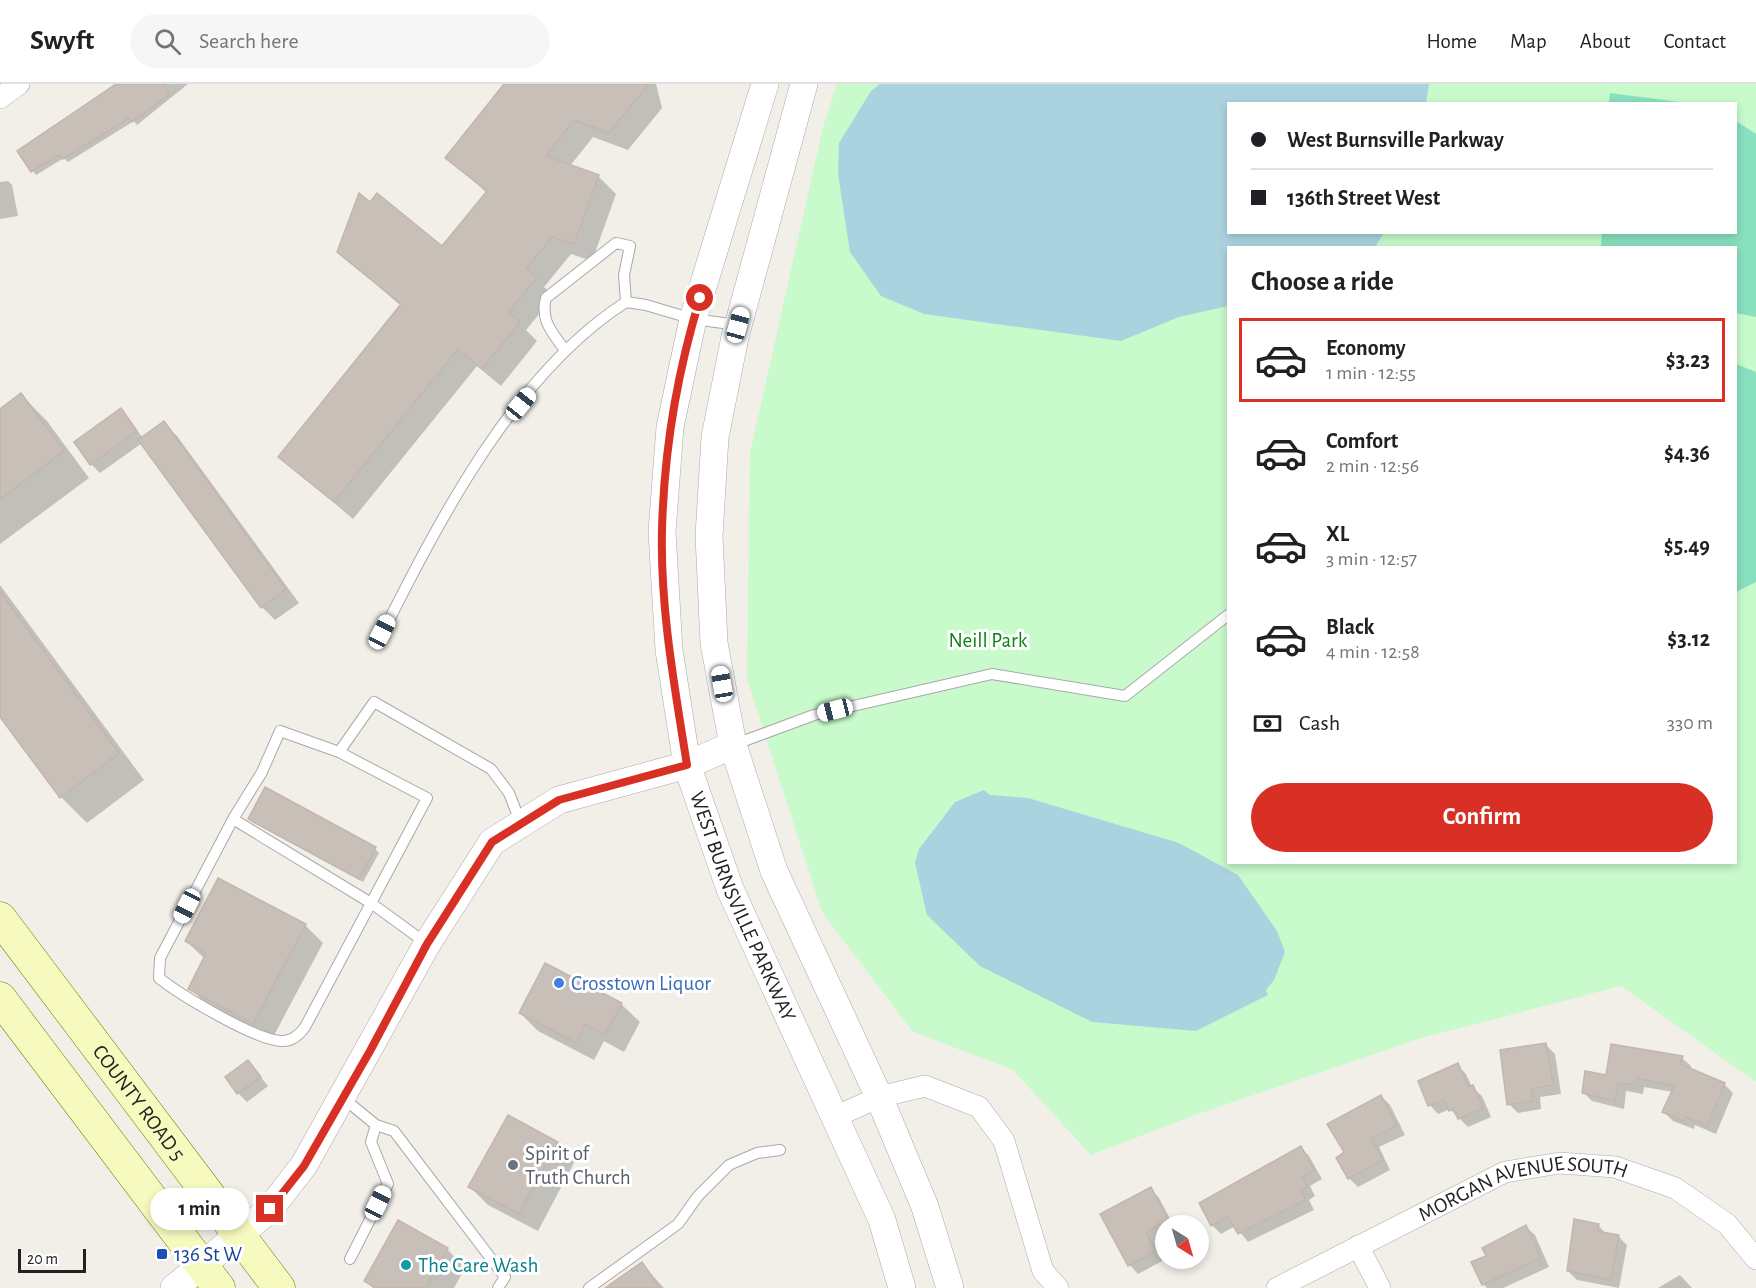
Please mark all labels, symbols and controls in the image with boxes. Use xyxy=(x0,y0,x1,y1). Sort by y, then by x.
search box xyxy=(130,14,550,68)
icon: search xyxy=(151,25,184,58)
text: Swyft xyxy=(30,27,94,55)
text: Search here xyxy=(199,30,299,52)
text: Home xyxy=(1426,31,1477,52)
text: Map xyxy=(1510,31,1547,52)
text: About xyxy=(1580,31,1630,52)
text: Contact xyxy=(1663,31,1726,52)
text: West Burnsville Parkway xyxy=(1287,129,1504,151)
text: 136th Street West xyxy=(1287,187,1440,209)
text: Choose a ride xyxy=(1251,268,1394,295)
route start xyxy=(686,284,713,311)
car xyxy=(725,305,751,345)
icon: car xyxy=(1254,333,1308,387)
text: Economy xyxy=(1326,337,1406,359)
text: $3.23 xyxy=(1666,349,1710,371)
text: 1 min · 12:55 xyxy=(1326,363,1416,383)
car xyxy=(503,384,539,424)
icon: car xyxy=(1254,426,1308,480)
text: Comfort xyxy=(1326,430,1398,452)
text: $4.36 xyxy=(1664,442,1710,464)
text: 2 min · 12:56 xyxy=(1326,456,1419,476)
icon: car xyxy=(1254,519,1308,573)
text: XL xyxy=(1326,523,1349,545)
text: $5.49 xyxy=(1664,535,1710,557)
text: 3 min · 12:57 xyxy=(1326,549,1417,569)
car xyxy=(366,612,398,652)
icon: car xyxy=(1254,612,1308,666)
text: Black xyxy=(1326,616,1374,638)
text: $3.12 xyxy=(1667,628,1710,650)
park label: Neill Park xyxy=(949,630,1028,651)
text: 4 min · 12:58 xyxy=(1326,642,1420,662)
car xyxy=(710,665,734,703)
car xyxy=(815,697,855,723)
icon: cash xyxy=(1251,707,1284,740)
text: Cash xyxy=(1299,712,1340,734)
text: 330 m xyxy=(1667,713,1713,733)
button: Confirm xyxy=(1251,783,1713,852)
street label: WEST BURNSVILLE PARKWAY xyxy=(686,789,799,1025)
car xyxy=(171,886,203,926)
place label: Crosstown Liquor xyxy=(571,973,711,994)
marker: Crosstown Liquor xyxy=(552,976,566,990)
street label: COUNTY ROAD 5 xyxy=(89,1041,189,1164)
place label: Spirit of Truth Church xyxy=(525,1143,631,1188)
street label: MORGAN AVENUE SOUTH xyxy=(1415,1153,1631,1225)
marker: Spirit of Truth Church xyxy=(506,1158,520,1172)
car xyxy=(362,1183,394,1223)
callout: 1 min xyxy=(150,1188,249,1230)
route end xyxy=(256,1195,283,1222)
text: 1 min xyxy=(178,1199,221,1219)
north arrow xyxy=(1155,1215,1209,1269)
map controls xyxy=(1155,1215,1209,1269)
place label: 136 St W xyxy=(174,1244,242,1265)
scale bar xyxy=(18,1246,86,1274)
marker: 136 St W xyxy=(155,1247,169,1261)
text: 20 m xyxy=(27,1251,58,1267)
place label: The Care Wash xyxy=(418,1255,538,1276)
marker: The Care Wash xyxy=(399,1258,413,1272)

